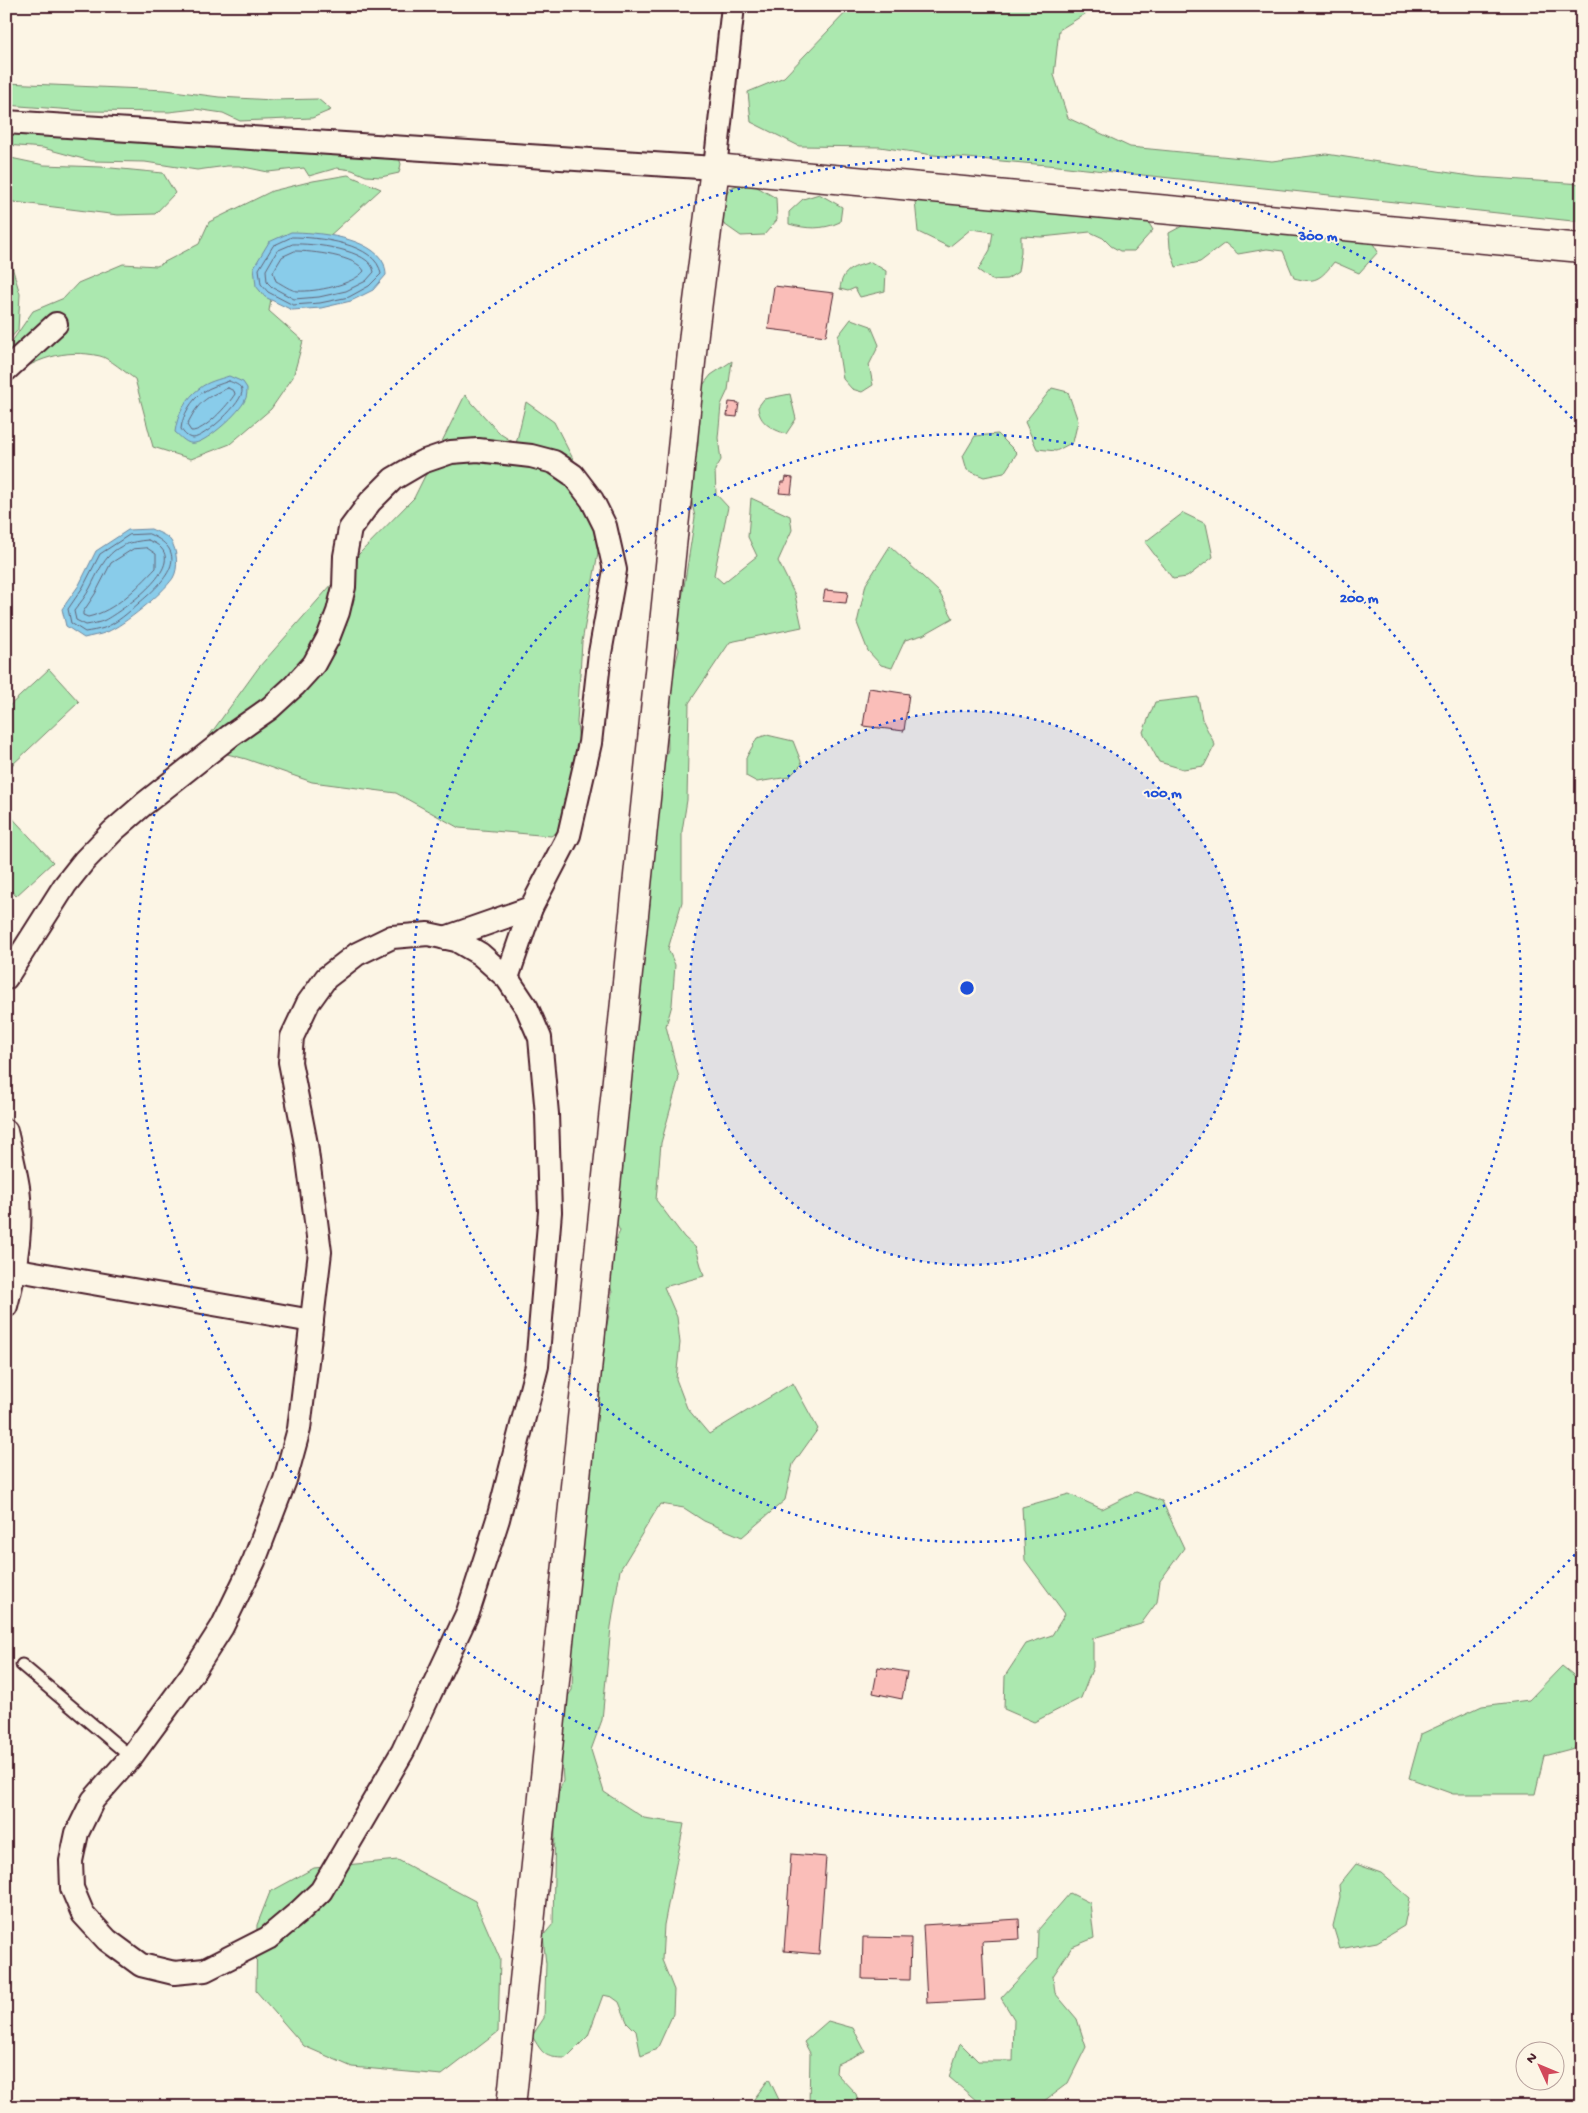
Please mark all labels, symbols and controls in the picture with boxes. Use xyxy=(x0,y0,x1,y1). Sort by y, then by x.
text: 300 m xyxy=(1297,228,1338,246)
text: 200 m xyxy=(1340,590,1379,608)
text: 100 m xyxy=(1143,785,1182,803)
centre of rings xyxy=(958,979,976,997)
north arrow xyxy=(1516,2040,1566,2090)
text: N xyxy=(1523,2050,1542,2068)

